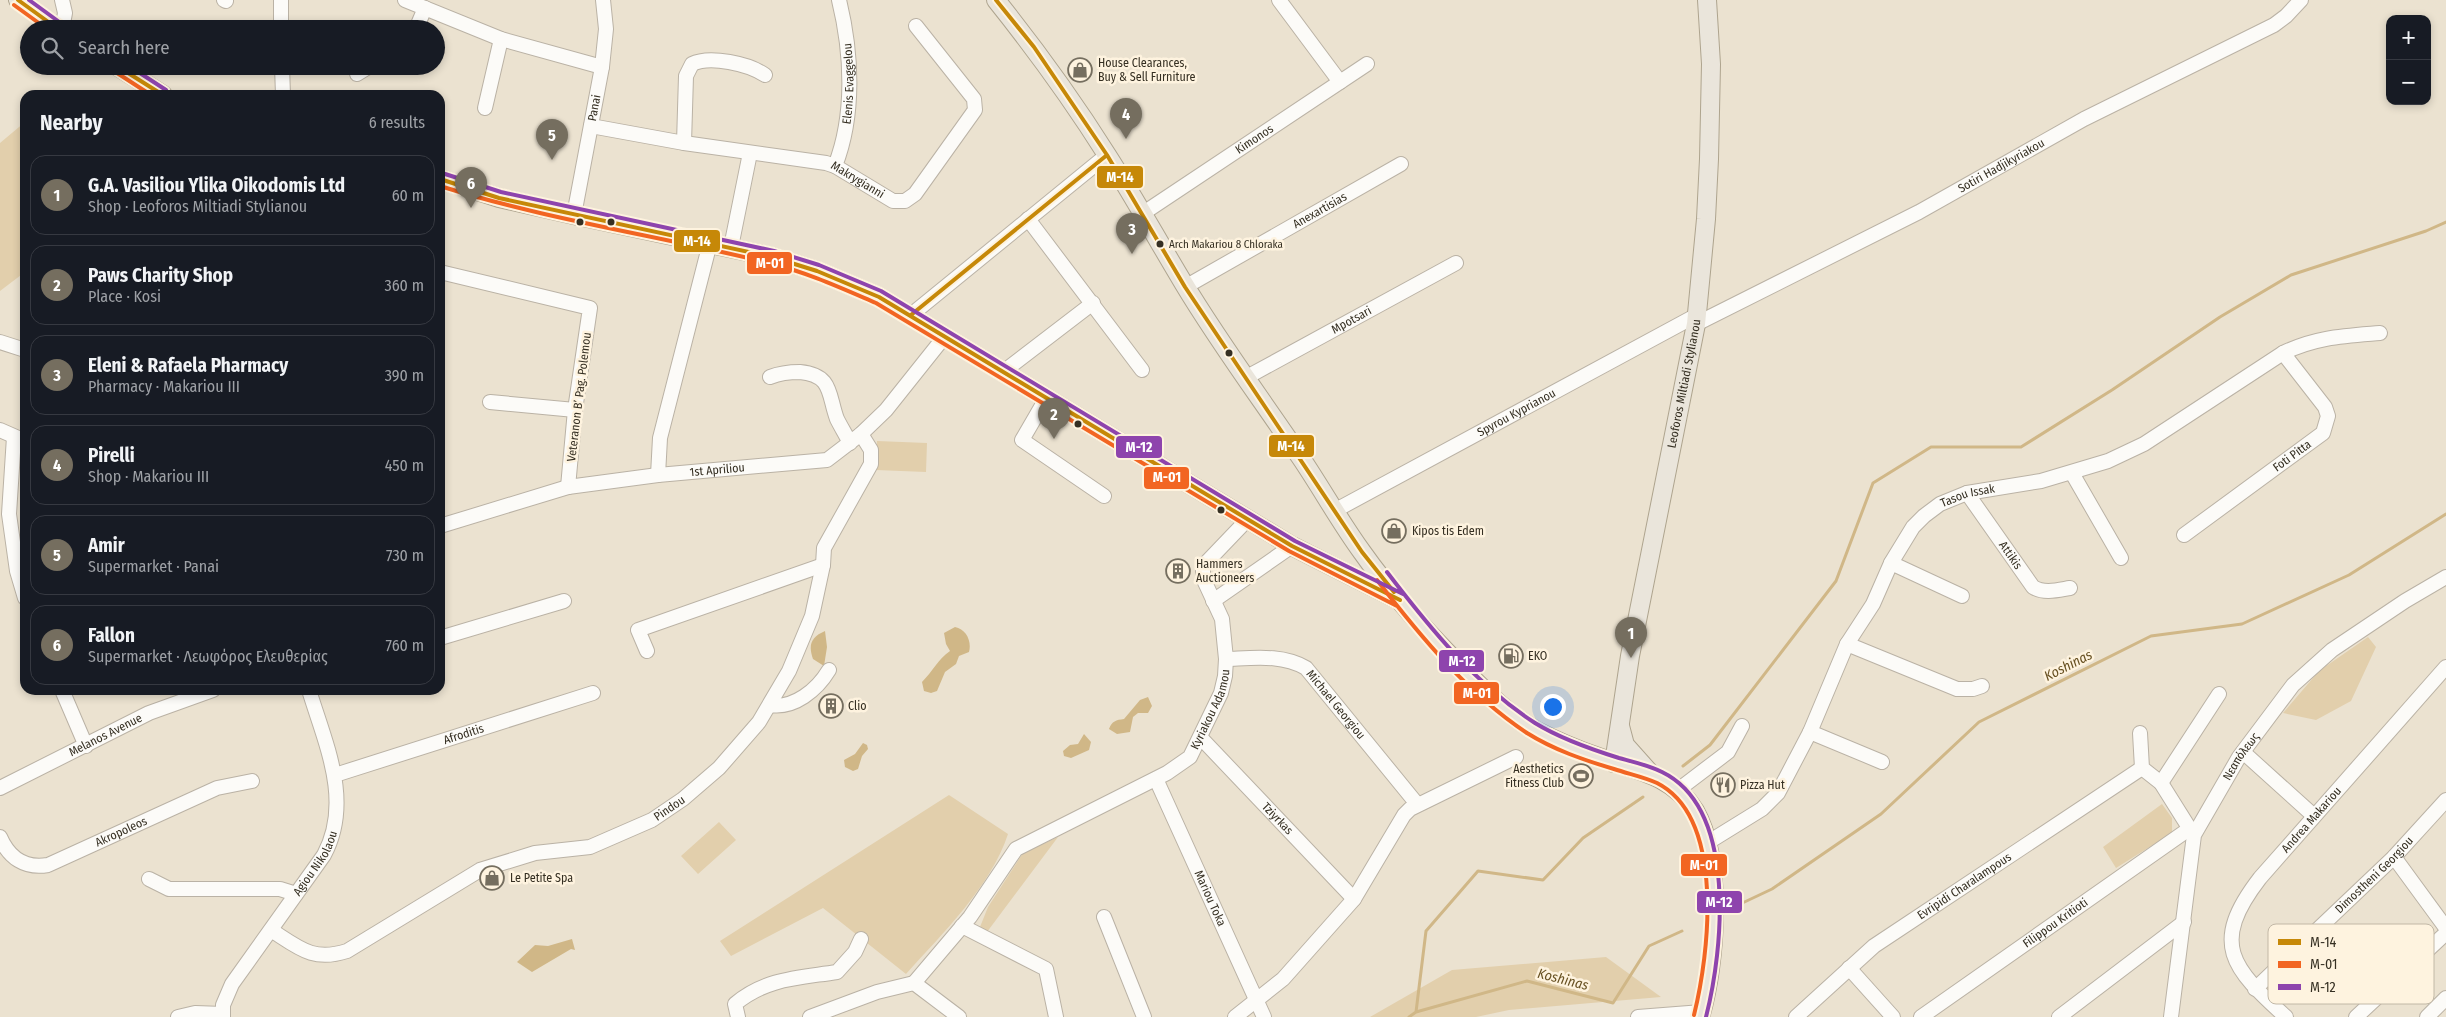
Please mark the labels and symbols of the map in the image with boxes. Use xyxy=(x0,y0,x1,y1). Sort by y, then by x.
street label: Elenis Evaggelou xyxy=(839,42,856,125)
place label: House Clearances, Buy & Sell Furniture xyxy=(1098,56,1196,84)
shop icon: House Clearances, Buy & Sell Furniture xyxy=(1067,57,1093,83)
street label: Panai xyxy=(585,93,604,122)
pin: 4 xyxy=(1110,98,1142,139)
pin: 5 xyxy=(536,119,568,160)
street label: Kimonos xyxy=(1233,121,1276,157)
street label: Sotiri Hadjikyriakou xyxy=(1956,136,2047,196)
street label: Makrygianni xyxy=(829,158,887,201)
line badge: M-14 xyxy=(1096,165,1144,189)
pin: 6 xyxy=(455,167,487,208)
text: M-14 xyxy=(1106,169,1134,186)
street label: Anexartisias xyxy=(1290,189,1349,231)
pin: 3 xyxy=(1116,213,1148,254)
unlabelled marker xyxy=(575,217,585,227)
unlabelled marker xyxy=(606,217,616,227)
line badge: M-14 xyxy=(673,229,721,253)
text: M-14 xyxy=(683,233,711,250)
place label: Arch Makariou 8 Chloraka xyxy=(1169,238,1283,251)
marker: Arch Makariou 8 Chloraka xyxy=(1155,239,1165,249)
line badge: M-01 xyxy=(746,251,793,275)
text: M-01 xyxy=(756,255,784,272)
street label: Mpotsari xyxy=(1329,303,1374,337)
street label: Leoforos Miltiadi Stylianou xyxy=(1664,318,1703,449)
street label: Veteranon B’ Pag. Polemou xyxy=(564,332,594,462)
unlabelled marker xyxy=(1224,348,1234,358)
street label: Spyrou Kyprianou xyxy=(1475,386,1558,439)
pin: 2 xyxy=(1038,398,1070,439)
unlabelled marker xyxy=(1073,419,1083,429)
line badge: M-14 xyxy=(1268,434,1315,458)
line badge: M-12 xyxy=(1115,435,1163,459)
street label: Foti Pitta xyxy=(2270,437,2314,474)
text: M-14 xyxy=(1277,438,1305,455)
text: M-12 xyxy=(1126,439,1153,456)
street label: 1st Apriliou xyxy=(689,460,745,479)
line badge: M-01 xyxy=(1143,466,1190,490)
text: M-01 xyxy=(1153,469,1181,486)
street label: Tasou Issak xyxy=(1938,482,1996,510)
unlabelled marker xyxy=(1216,505,1226,515)
shop icon: Kipos tis Edem xyxy=(1381,518,1407,544)
place label: Kipos tis Edem xyxy=(1412,524,1484,538)
street label: Attikis xyxy=(1996,539,2025,572)
place label: Hammers Auctioneers xyxy=(1196,557,1254,585)
building icon: Hammers Auctioneers xyxy=(1165,558,1191,584)
pin: 1 xyxy=(1615,617,1647,658)
fuel station icon: EKO xyxy=(1498,643,1524,669)
water label: Koshinas xyxy=(2041,646,2095,685)
line badge: M-12 xyxy=(1438,649,1485,673)
place label: EKO xyxy=(1528,649,1547,663)
text: M-12 xyxy=(1449,653,1476,670)
street label: Michael Georgiou xyxy=(1304,667,1368,742)
street label: Kyriakou Adamou xyxy=(1188,669,1232,752)
line badge: M-01 xyxy=(1453,681,1500,705)
text: M-01 xyxy=(1463,685,1491,702)
building icon: Clio xyxy=(818,693,844,719)
your location xyxy=(1540,694,1566,720)
place label: Clio xyxy=(848,699,866,713)
street label: Melanos Avenue xyxy=(66,711,144,759)
street label: Afroditis xyxy=(442,721,486,747)
street label: Νεαπόλεως xyxy=(2220,730,2262,783)
place label: Aesthetics Fitness Club xyxy=(1505,762,1564,790)
sports icon: Aesthetics Fitness Club xyxy=(1568,763,1594,789)
restaurant icon: Pizza Hut xyxy=(1710,772,1736,798)
place label: Pizza Hut xyxy=(1740,778,1785,792)
street label: Andrea Makariou xyxy=(2279,784,2344,856)
street label: Pindou xyxy=(651,793,688,824)
street label: Tziyrkas xyxy=(1259,800,1296,837)
street label: Akropoleos xyxy=(93,814,149,850)
street label: Agiou Nikolaou xyxy=(290,829,340,898)
street label: Dimostheni Georgiou xyxy=(2332,834,2416,916)
street label: Evripidi Charalampous xyxy=(1915,850,2014,922)
line badge: M-01 xyxy=(1680,853,1728,877)
text: M-01 xyxy=(1690,857,1718,874)
shop icon: Le Petite Spa xyxy=(479,865,505,891)
street label: Mariou Toka xyxy=(1191,868,1229,928)
place label: Le Petite Spa xyxy=(510,871,573,885)
line badge: M-12 xyxy=(1696,890,1743,914)
text: M-12 xyxy=(1706,894,1733,911)
street label: Filippou Kritioti xyxy=(2020,895,2090,950)
legend xyxy=(2268,924,2434,1004)
text: M-14 xyxy=(2310,934,2337,951)
text: M-01 xyxy=(2310,956,2338,973)
water label: Koshinas xyxy=(1536,965,1590,994)
text: M-12 xyxy=(2310,979,2336,996)

